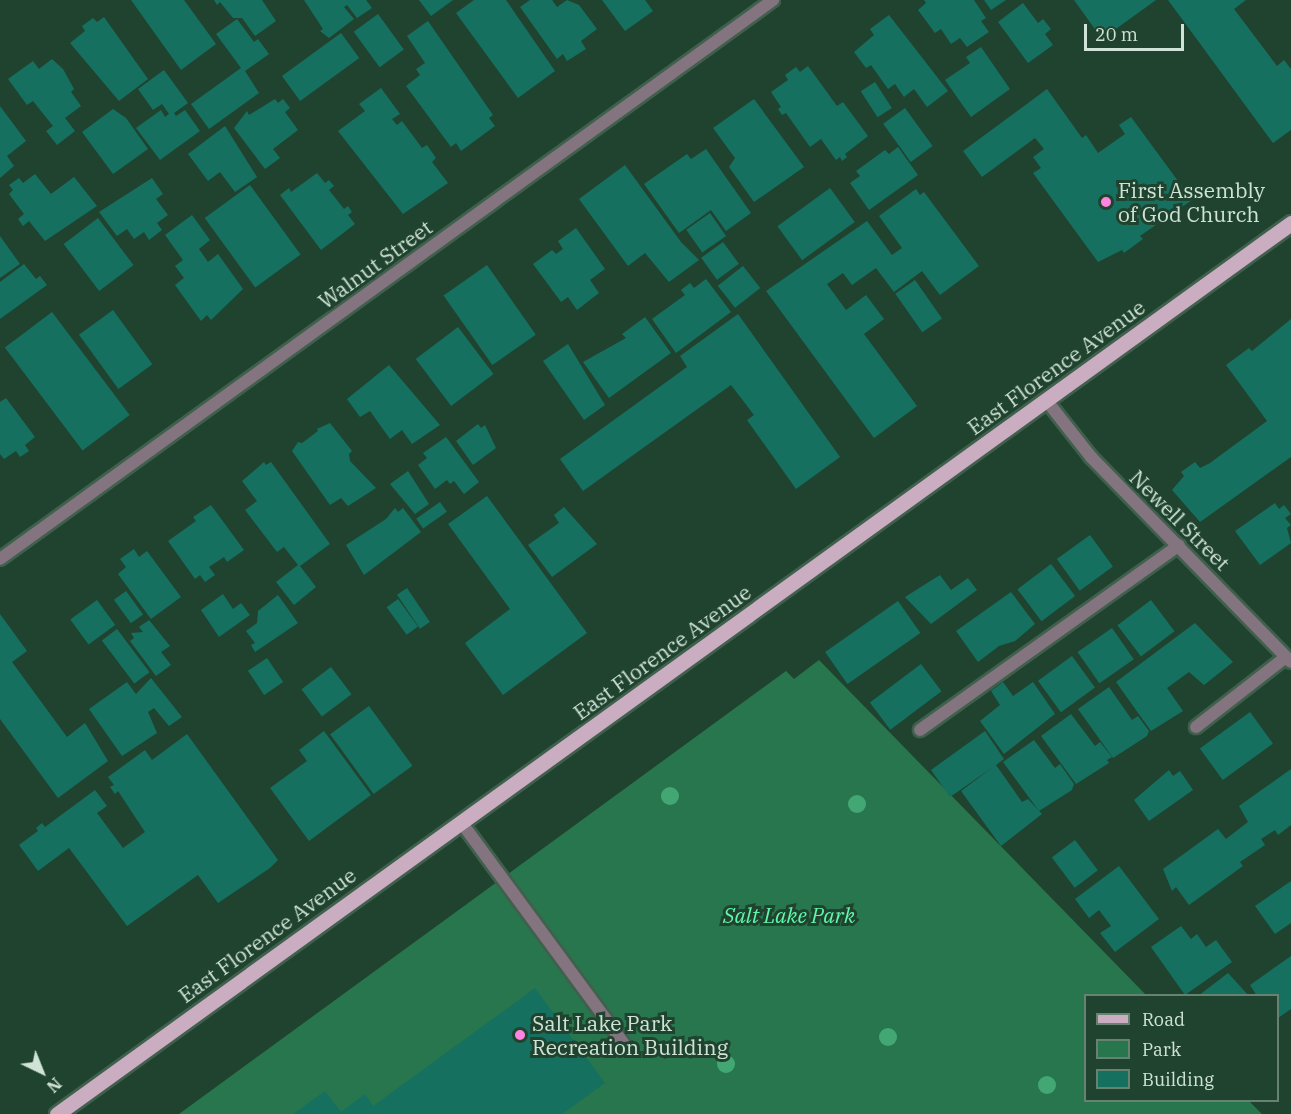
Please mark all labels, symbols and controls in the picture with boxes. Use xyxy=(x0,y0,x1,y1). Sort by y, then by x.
scale bar xyxy=(1087,12,1188,50)
text: 20 m xyxy=(1095,23,1138,46)
place label: First Assembly of God Church xyxy=(1118,177,1265,227)
marker: First Assembly of God Church xyxy=(1099,195,1113,209)
street label: Walnut Street xyxy=(313,214,437,314)
street label: East Florence Avenue xyxy=(962,294,1150,440)
street label: Newell Street xyxy=(1125,465,1235,575)
street label: East Florence Avenue xyxy=(568,579,756,725)
street label: East Florence Avenue xyxy=(173,862,361,1008)
park label: Salt Lake Park xyxy=(723,902,855,928)
legend xyxy=(1084,994,1279,1102)
text: Road xyxy=(1142,1008,1185,1031)
place label: Salt Lake Park Recreation Building xyxy=(532,1010,728,1060)
marker: Salt Lake Park Recreation Building xyxy=(513,1028,527,1042)
text: Park xyxy=(1142,1038,1181,1061)
north arrow xyxy=(12,1042,72,1102)
text: Building xyxy=(1142,1068,1214,1091)
text: N xyxy=(43,1074,66,1097)

